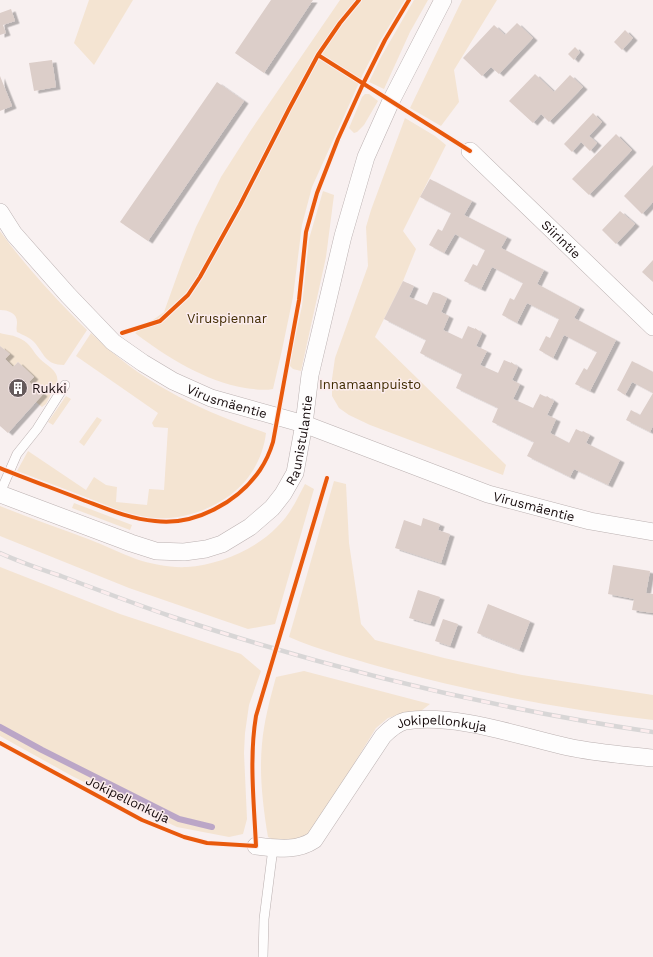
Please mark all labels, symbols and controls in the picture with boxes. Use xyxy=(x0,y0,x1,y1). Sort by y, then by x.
street label: Siirintie xyxy=(539,217,584,262)
park label: Viruspiennar xyxy=(187,311,267,326)
building icon: Rukki xyxy=(7,377,29,399)
park label: Innamaanpuisto xyxy=(319,377,421,392)
place label: Rukki xyxy=(32,381,67,396)
street label: Virusmäentie xyxy=(184,381,269,421)
street label: Raunistulantie xyxy=(283,394,315,488)
street label: Virusmäentie xyxy=(492,489,576,525)
street label: Jokipellonkuja xyxy=(393,712,489,735)
street label: Jokipellonkuja xyxy=(83,773,173,827)

